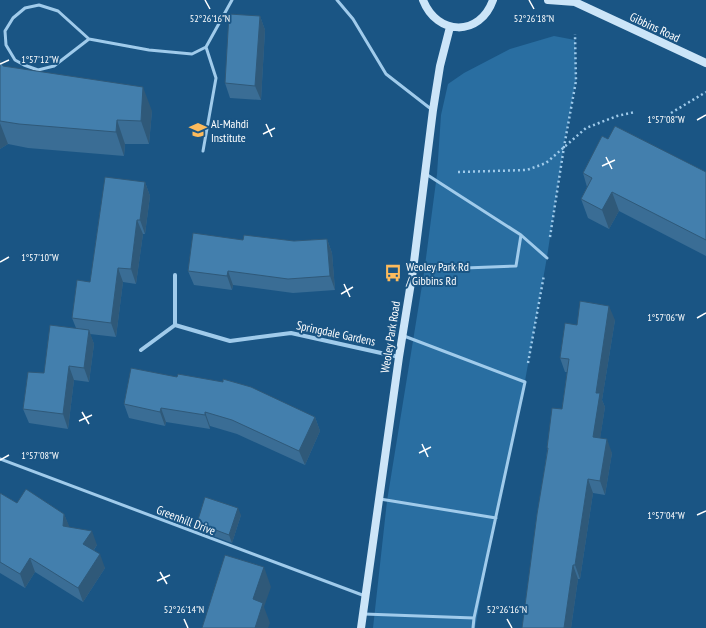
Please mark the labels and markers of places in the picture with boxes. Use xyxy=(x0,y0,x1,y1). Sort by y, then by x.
place label: Al-Mahdi Institute xyxy=(211,116,249,145)
school or university icon: Al-Mahdi Institute xyxy=(188,120,208,140)
place label: Weoley Park Rd / Gibbins Rd xyxy=(405,259,469,288)
bus stop icon: Weoley Park Rd / Gibbins Rd xyxy=(383,263,403,283)

